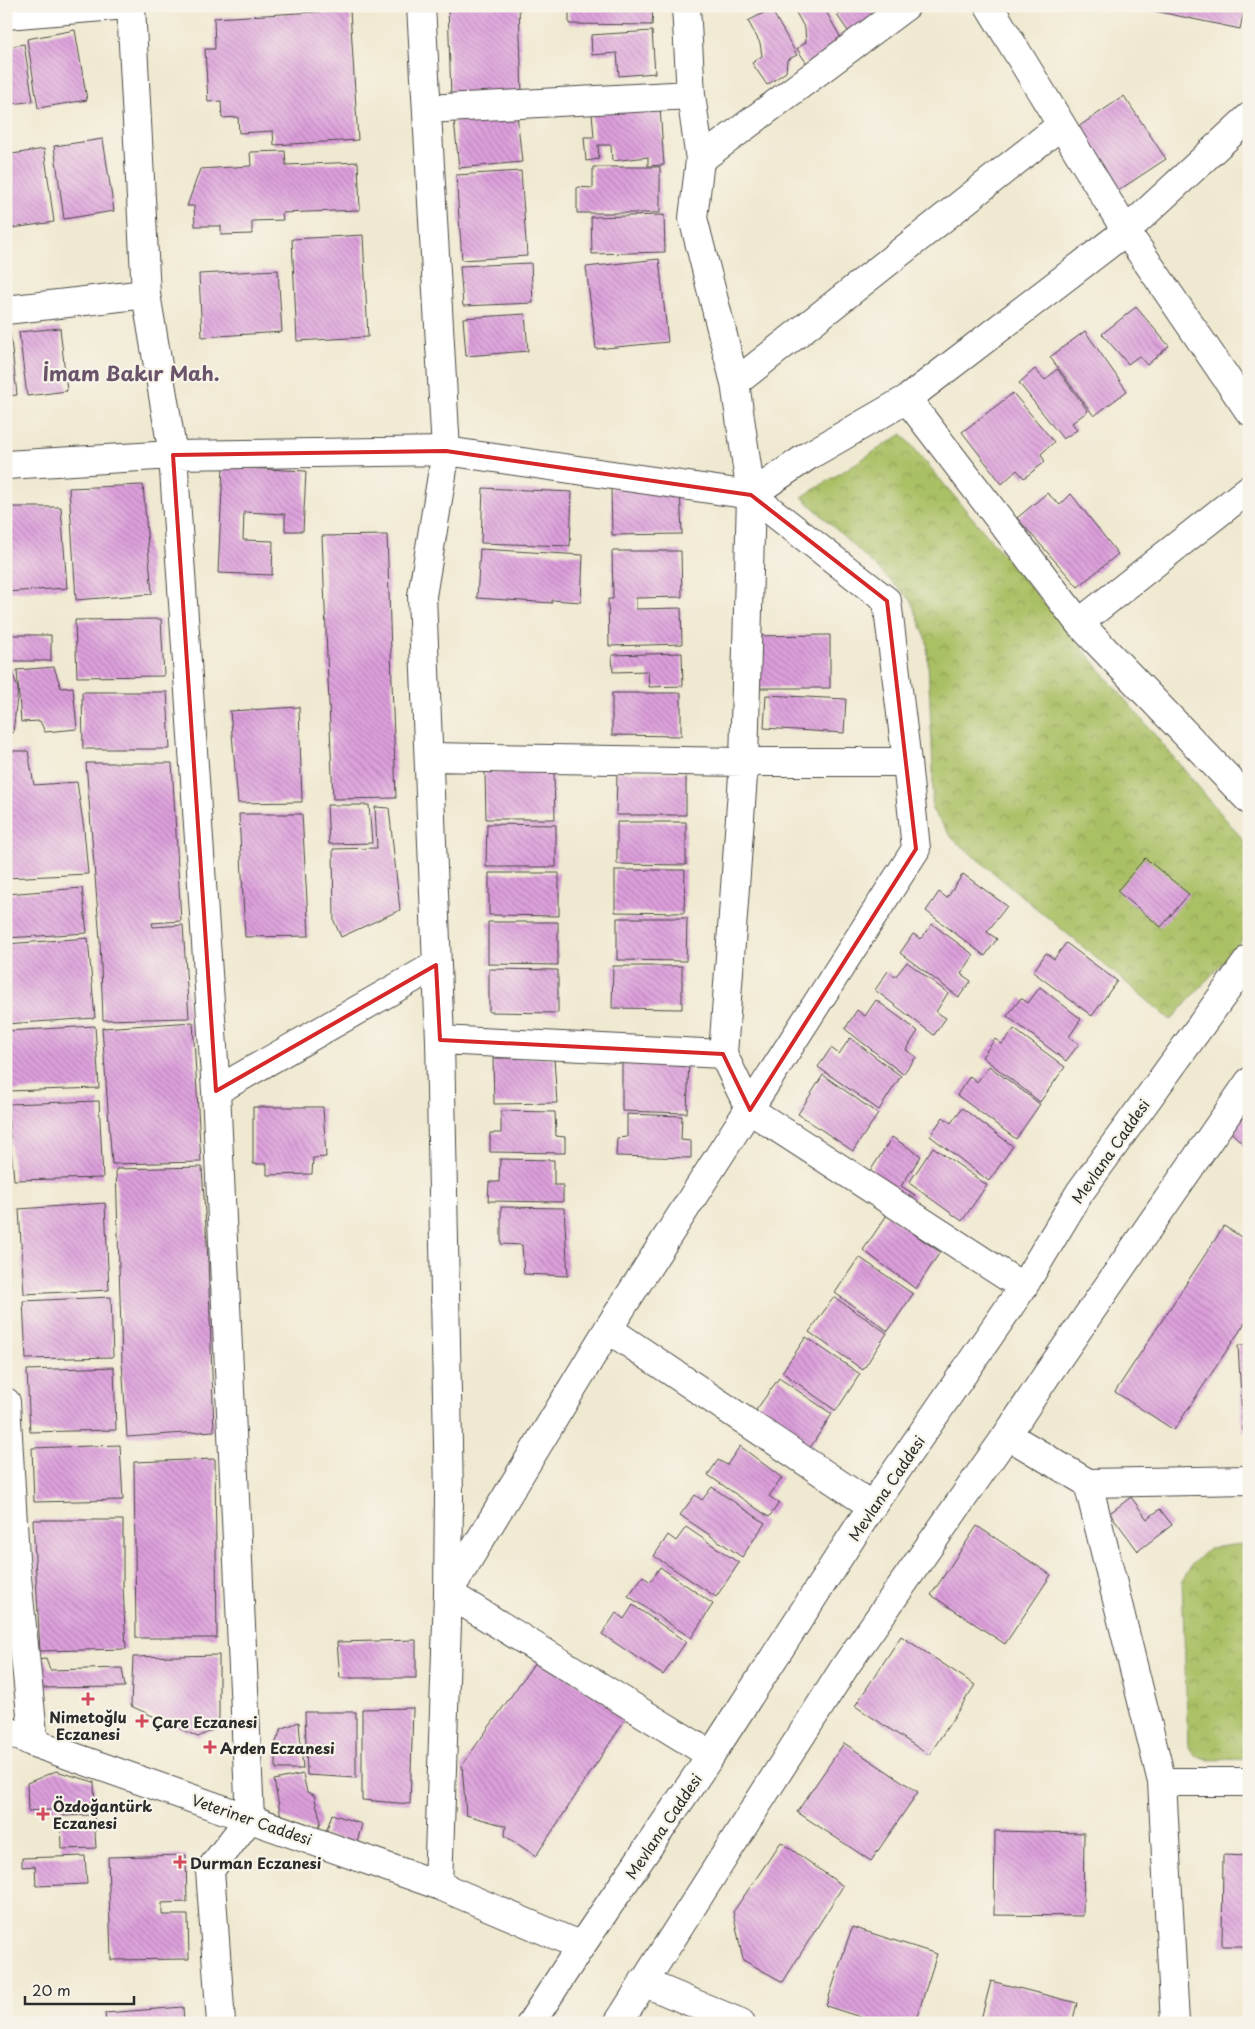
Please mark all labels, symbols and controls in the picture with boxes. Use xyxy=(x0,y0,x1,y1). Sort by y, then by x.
district label: İmam Bakır Mah. xyxy=(43,358,219,388)
street label: Mevlana Caddesi xyxy=(1065,1094,1155,1208)
street label: Mevlana Caddesi xyxy=(842,1431,930,1545)
marker: Nimetoğlu Eczanesi xyxy=(82,1693,94,1705)
place label: Nimetoğlu Eczanesi xyxy=(49,1705,127,1745)
place label: Çare Eczanesi xyxy=(152,1710,258,1733)
marker: Çare Eczanesi xyxy=(136,1715,148,1727)
place label: Arden Eczanesi xyxy=(220,1736,335,1759)
marker: Arden Eczanesi xyxy=(204,1741,216,1753)
street label: Mevlana Caddesi xyxy=(619,1769,707,1883)
street label: Veteriner Caddesi xyxy=(189,1788,315,1850)
place label: Özdoğantürk Eczanesi xyxy=(53,1794,152,1834)
marker: Özdoğantürk Eczanesi xyxy=(37,1808,49,1820)
place label: Durman Eczanesi xyxy=(190,1851,322,1874)
marker: Durman Eczanesi xyxy=(174,1856,186,1868)
scale bar xyxy=(25,1974,134,2006)
text: 20 m xyxy=(32,1978,71,2001)

